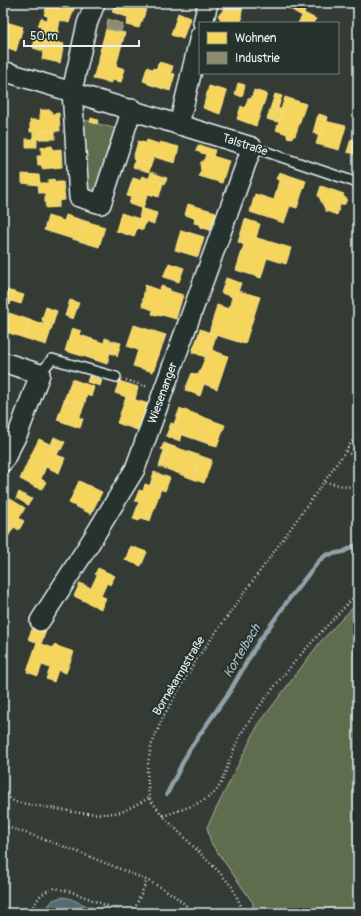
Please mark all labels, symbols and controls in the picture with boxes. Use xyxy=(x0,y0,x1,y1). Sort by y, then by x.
scale bar xyxy=(24,22,139,48)
legend xyxy=(199,22,339,74)
text: 50 m xyxy=(30,29,58,44)
text: Wohnen xyxy=(235,31,277,46)
text: Industrie xyxy=(235,51,280,66)
street label: Talstraße xyxy=(220,131,270,159)
street label: Wiesenanger xyxy=(145,360,181,426)
water label: Kortelbach xyxy=(220,621,265,681)
street label: Bornekampstraße xyxy=(149,634,209,718)

